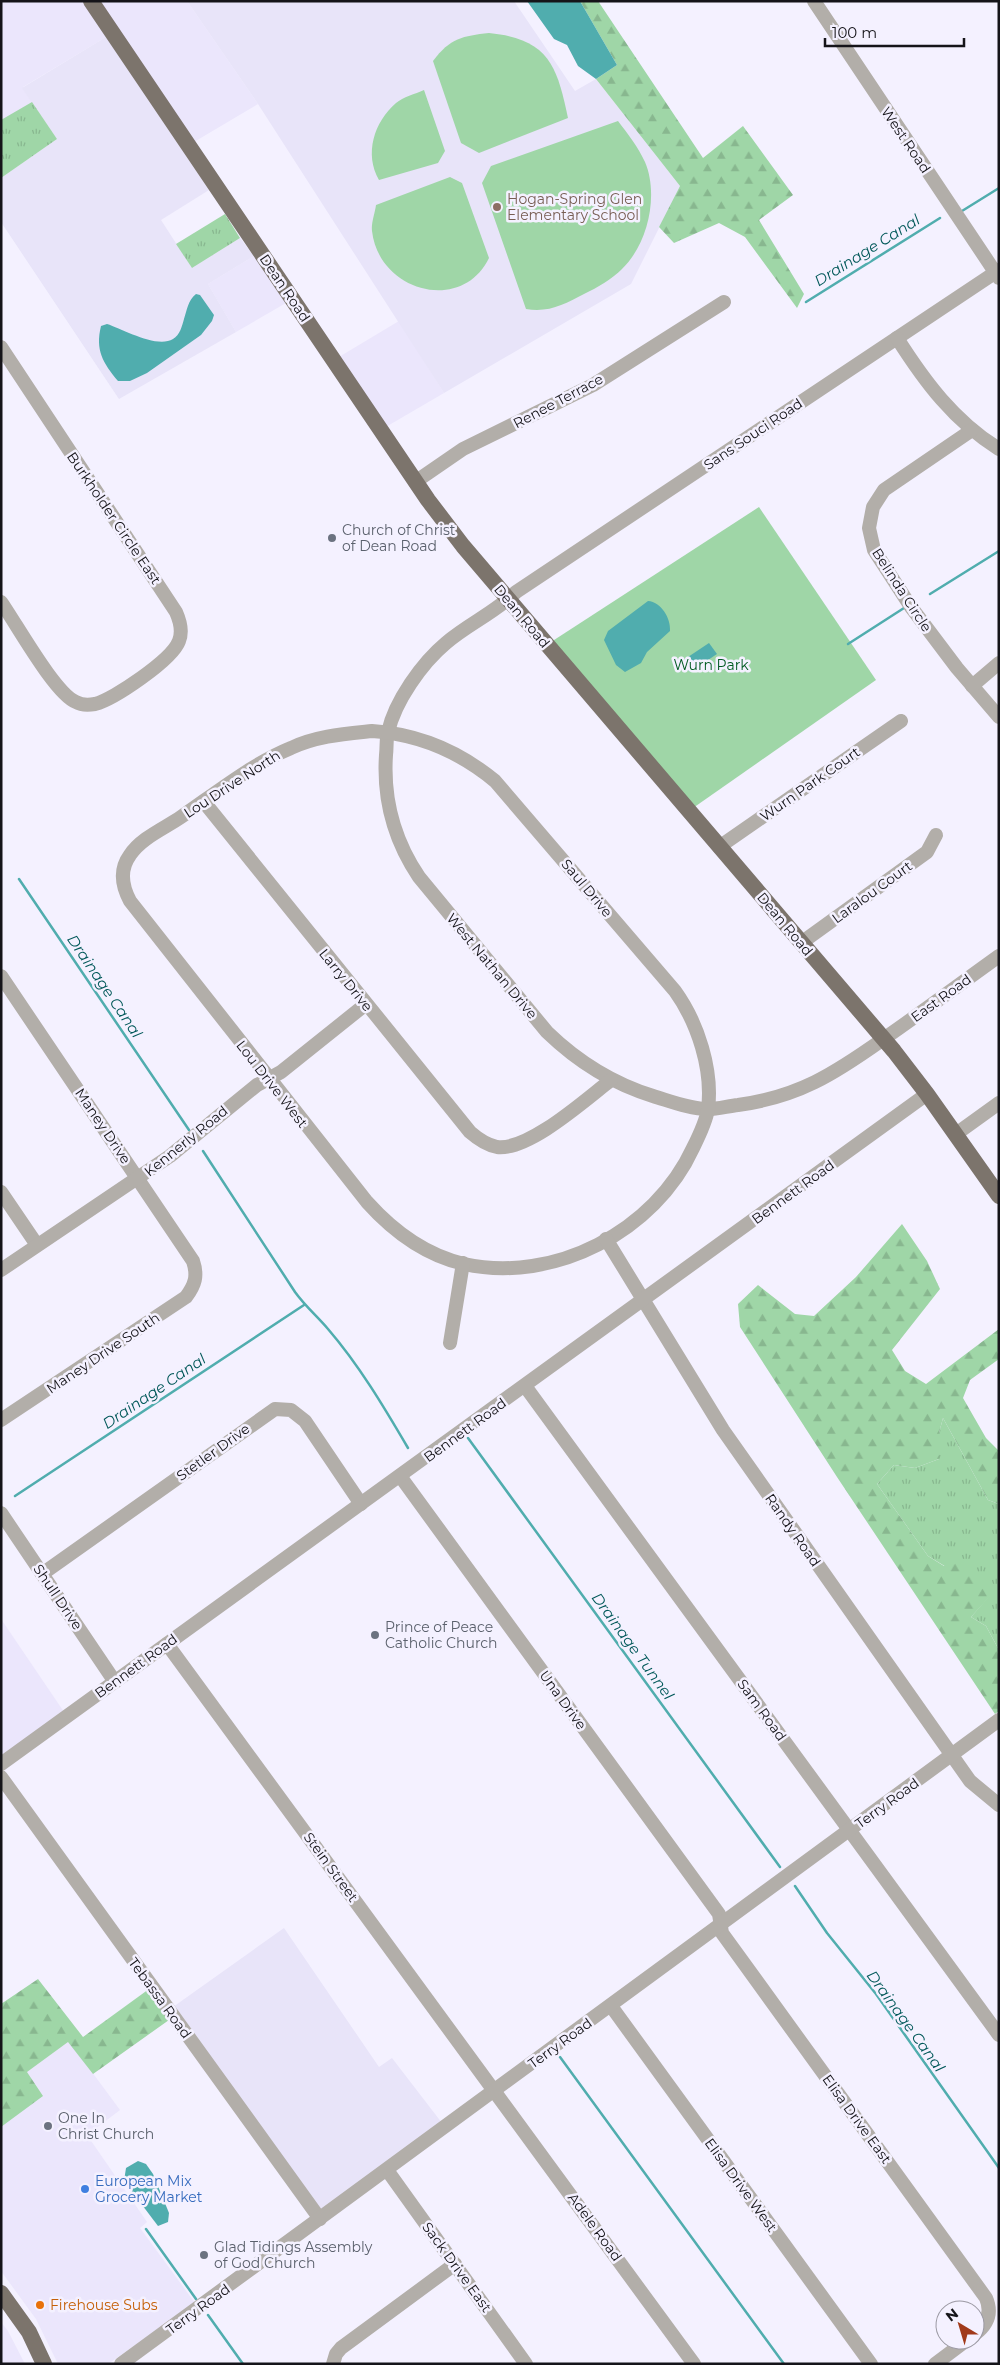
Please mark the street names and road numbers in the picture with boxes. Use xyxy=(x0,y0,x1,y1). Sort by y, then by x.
street label: West Road xyxy=(877,103,935,177)
street label: Dean Road xyxy=(256,251,314,325)
street label: Renee Terrace xyxy=(510,370,606,432)
street label: Sans Souci Road xyxy=(700,394,806,474)
street label: Burkholder Circle East xyxy=(63,448,165,588)
street label: Belinda Circle xyxy=(868,545,936,635)
street label: Dean Road xyxy=(490,580,554,652)
street label: Wurn Park Court xyxy=(756,743,864,825)
street label: Lou Drive North xyxy=(180,746,284,822)
street label: Saul Drive xyxy=(557,855,617,921)
street label: Laralou Court xyxy=(828,857,916,927)
street label: Dean Road xyxy=(753,888,817,960)
street label: West Nathan Drive xyxy=(443,910,541,1022)
street label: Larry Drive xyxy=(315,945,377,1015)
street label: East Road xyxy=(907,970,975,1026)
street label: Lou Drive West xyxy=(232,1037,312,1132)
street label: Maney Drive xyxy=(71,1085,135,1167)
street label: Kennerly Road xyxy=(140,1102,232,1180)
street label: Bennett Road xyxy=(748,1156,838,1228)
street label: Maney Drive South xyxy=(43,1308,163,1398)
street label: Bennett Road xyxy=(420,1394,510,1466)
street label: Stetler Drive xyxy=(173,1419,253,1485)
street label: Randy Road xyxy=(761,1490,825,1570)
street label: Shull Drive xyxy=(29,1561,87,1633)
street label: Bennett Road xyxy=(91,1630,181,1702)
street label: Una Drive xyxy=(535,1667,591,1733)
street label: Sam Road xyxy=(734,1676,790,1744)
street label: Terry Road xyxy=(852,1774,922,1832)
street label: Stein Street xyxy=(300,1829,362,1906)
street label: Tebassa Road xyxy=(125,1954,195,2042)
street label: Terry Road xyxy=(525,2014,595,2072)
street label: Elisa Drive East xyxy=(819,2071,896,2167)
street label: Elisa Drive West xyxy=(701,2134,781,2236)
street label: Adele Road xyxy=(564,2189,626,2265)
street label: Sack Drive East xyxy=(418,2218,496,2316)
street label: Terry Road xyxy=(163,2280,233,2338)

